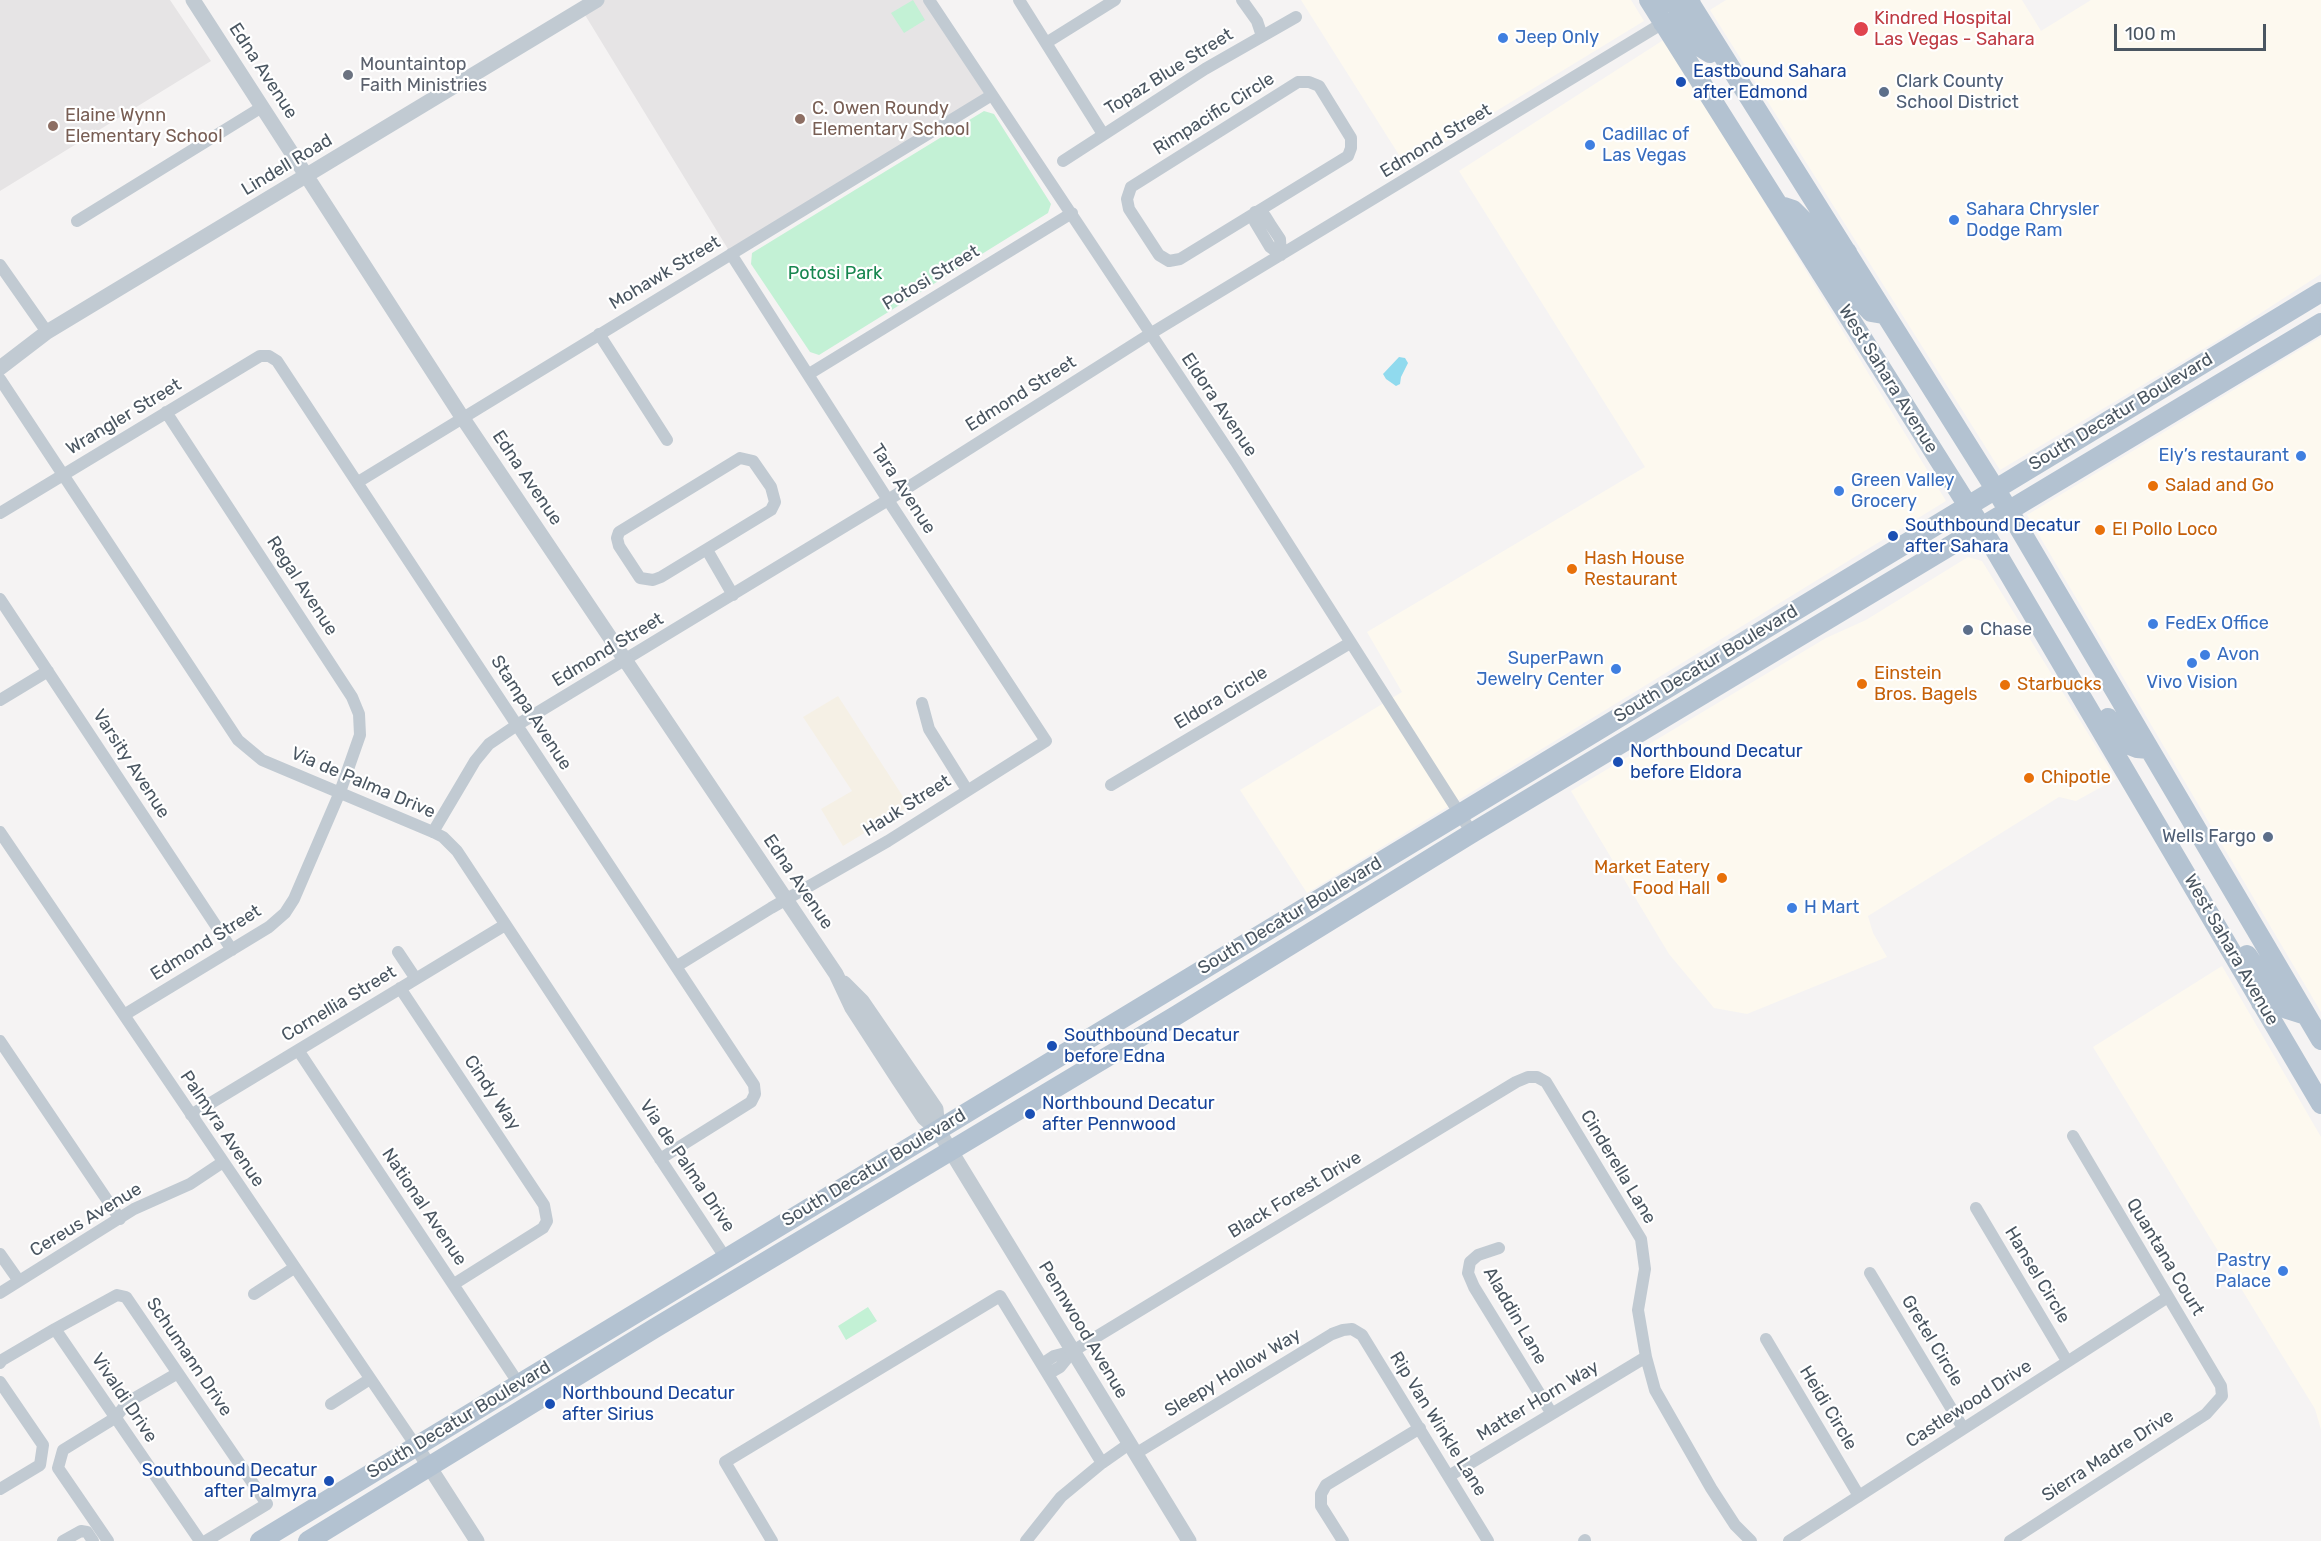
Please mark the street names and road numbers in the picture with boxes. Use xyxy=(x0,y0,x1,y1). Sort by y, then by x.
street label: Edna Avenue xyxy=(224,19,302,123)
street label: Topaz Blue Street xyxy=(1101,24,1237,120)
street label: Rimpacific Circle xyxy=(1149,68,1279,160)
street label: Edmond Street xyxy=(1376,99,1496,183)
street label: Lindell Road xyxy=(238,129,336,201)
street label: Mohawk Street xyxy=(606,231,724,315)
street label: Potosi Street xyxy=(879,241,983,315)
street label: West Sahara Avenue xyxy=(1834,301,1942,457)
street label: Eldora Avenue xyxy=(1176,349,1262,461)
street label: South Decatur Boulevard xyxy=(2025,349,2217,475)
street label: Edmond Street xyxy=(962,351,1080,437)
street label: Wrangler Street xyxy=(63,374,185,460)
street label: Edna Avenue xyxy=(487,426,567,530)
street label: Tara Avenue xyxy=(866,440,940,538)
street label: Regal Avenue xyxy=(262,532,342,640)
street label: South Decatur Boulevard xyxy=(1610,601,1802,727)
street label: Edmond Street xyxy=(548,608,668,692)
street label: Stampa Avenue xyxy=(486,652,576,774)
street label: Eldora Circle xyxy=(1171,662,1271,734)
street label: Varsity Avenue xyxy=(88,705,174,823)
street label: Via de Palma Drive xyxy=(287,743,439,823)
street label: Hauk Street xyxy=(859,771,955,841)
street label: Edna Avenue xyxy=(758,830,838,934)
street label: South Decatur Boulevard xyxy=(1194,853,1386,979)
street label: West Sahara Avenue xyxy=(2179,871,2283,1029)
street label: Edmond Street xyxy=(147,900,265,986)
street label: Cornellia Street xyxy=(278,961,400,1047)
street label: Cindy Way xyxy=(459,1051,525,1135)
street label: Palmyra Avenue xyxy=(175,1067,269,1191)
street label: Via de Palma Drive xyxy=(635,1096,739,1236)
street label: South Decatur Boulevard xyxy=(778,1105,970,1231)
street label: Cinderella Lane xyxy=(1576,1106,1660,1228)
street label: National Avenue xyxy=(377,1144,471,1270)
street label: Black Forest Drive xyxy=(1225,1147,1365,1243)
street label: Cereus Avenue xyxy=(26,1178,146,1262)
street label: Quantana Court xyxy=(2121,1194,2209,1320)
street label: Hansel Circle xyxy=(2000,1223,2074,1327)
street label: Pennwood Avenue xyxy=(1034,1257,1132,1403)
street label: Aladdin Lane xyxy=(1479,1264,1551,1368)
street label: Gretel Circle xyxy=(1896,1292,1968,1390)
street label: Schumann Drive xyxy=(141,1294,237,1420)
street label: Sleepy Hollow Way xyxy=(1161,1324,1305,1422)
street label: Rip Van Winkle Lane xyxy=(1385,1348,1491,1500)
street label: Vivaldi Drive xyxy=(86,1349,162,1447)
street label: Castlewood Drive xyxy=(1902,1355,2036,1453)
street label: Matter Horn Way xyxy=(1473,1356,1603,1446)
street label: South Decatur Boulevard xyxy=(363,1357,555,1483)
street label: Heidi Circle xyxy=(1794,1362,1862,1454)
street label: Sierra Madre Drive xyxy=(2038,1405,2178,1507)

